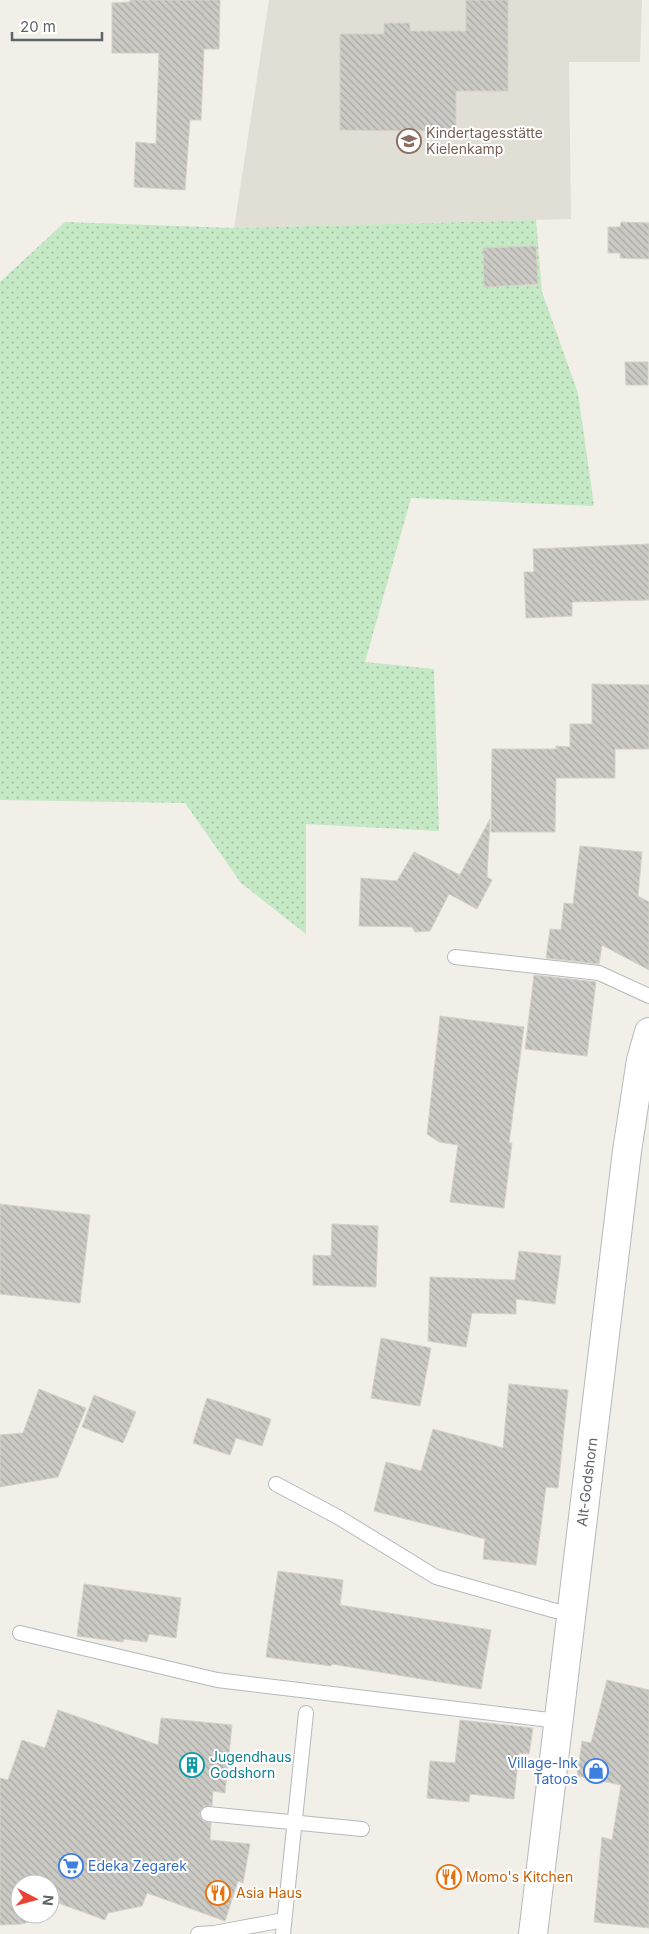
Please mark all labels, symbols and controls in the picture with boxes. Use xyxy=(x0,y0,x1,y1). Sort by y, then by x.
scale bar xyxy=(12,10,102,42)
text: 20 m xyxy=(20,17,56,36)
place label: Kindertagesstätte Kielenkamp xyxy=(426,124,543,157)
school or university icon: Kindertagesstätte Kielenkamp xyxy=(396,128,422,154)
street label: Alt-Godshorn xyxy=(573,1437,600,1527)
place label: Jugendhaus Godshorn xyxy=(210,1748,292,1781)
building icon: Jugendhaus Godshorn xyxy=(179,1752,205,1778)
place label: Village-Ink Tatoos xyxy=(507,1754,578,1787)
shop icon: Village-Ink Tatoos xyxy=(583,1758,609,1784)
supermarket icon: Edeka Zegarek xyxy=(58,1853,84,1879)
place label: Edeka Zegarek xyxy=(88,1857,187,1874)
restaurant icon: Momo's Kitchen xyxy=(436,1864,462,1890)
place label: Momo's Kitchen xyxy=(466,1868,573,1885)
north arrow xyxy=(10,1874,60,1924)
restaurant icon: Asia Haus xyxy=(205,1880,231,1906)
place label: Asia Haus xyxy=(236,1884,302,1901)
text: N xyxy=(39,1894,57,1907)

